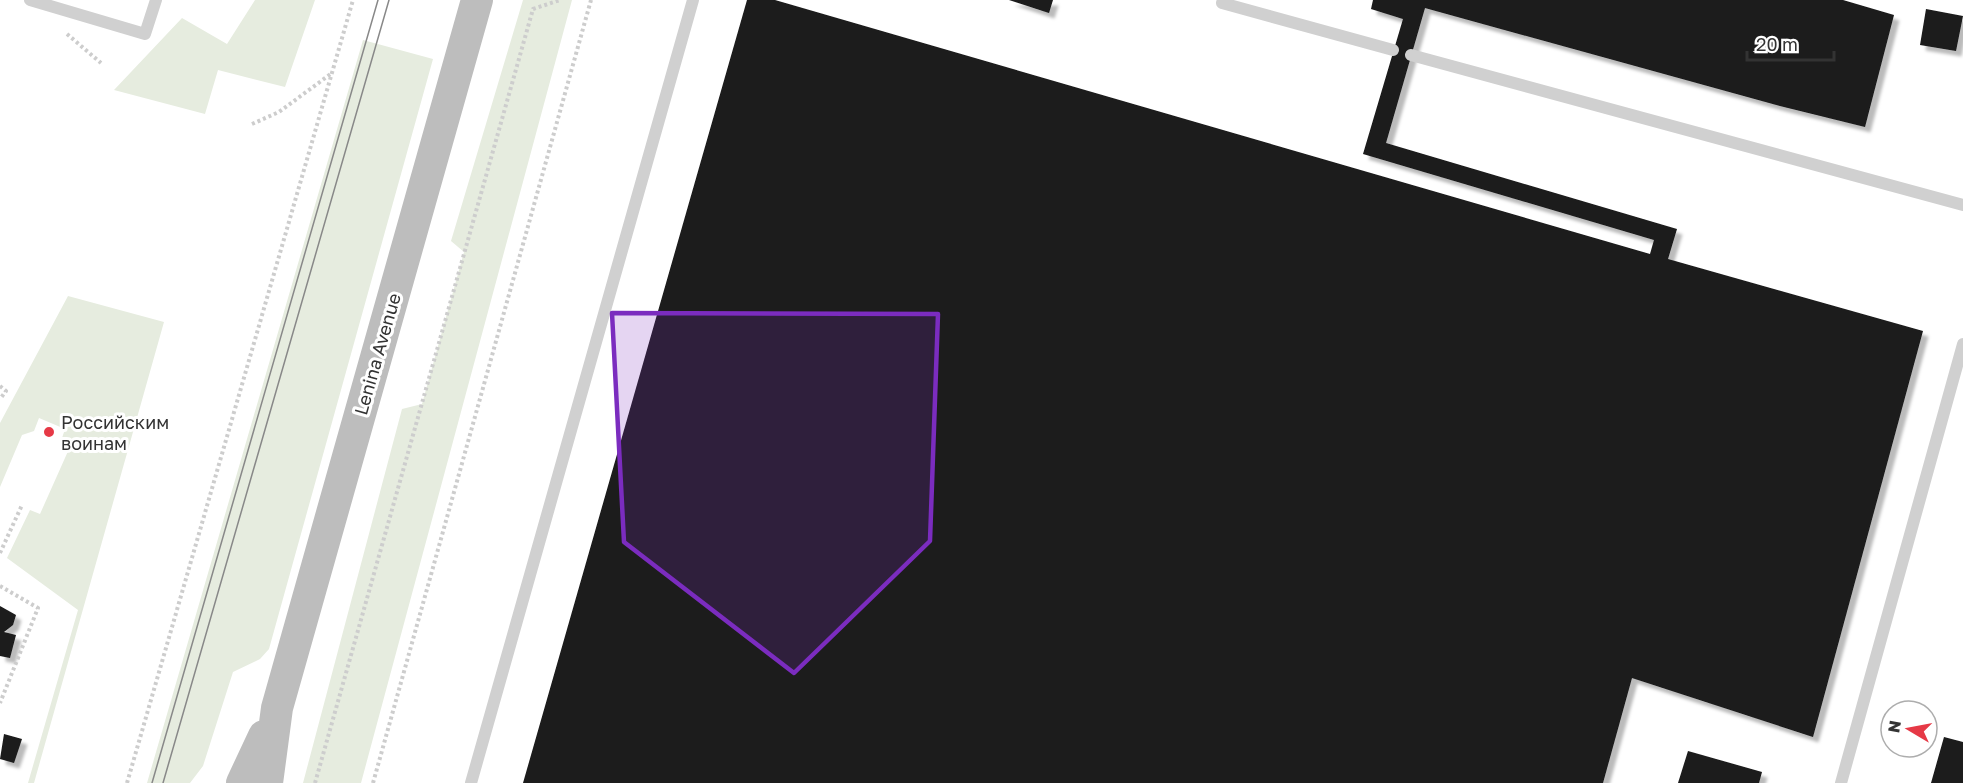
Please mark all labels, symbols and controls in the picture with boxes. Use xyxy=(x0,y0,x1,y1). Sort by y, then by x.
scale bar xyxy=(1747,24,1834,62)
text: 20 m xyxy=(1756,33,1798,55)
street label: Lenina Avenue xyxy=(349,291,405,417)
place label: Российским воинам xyxy=(61,411,169,454)
marker: Российским воинам xyxy=(42,425,56,439)
north arrow xyxy=(1879,699,1939,759)
text: N xyxy=(1883,719,1905,734)

